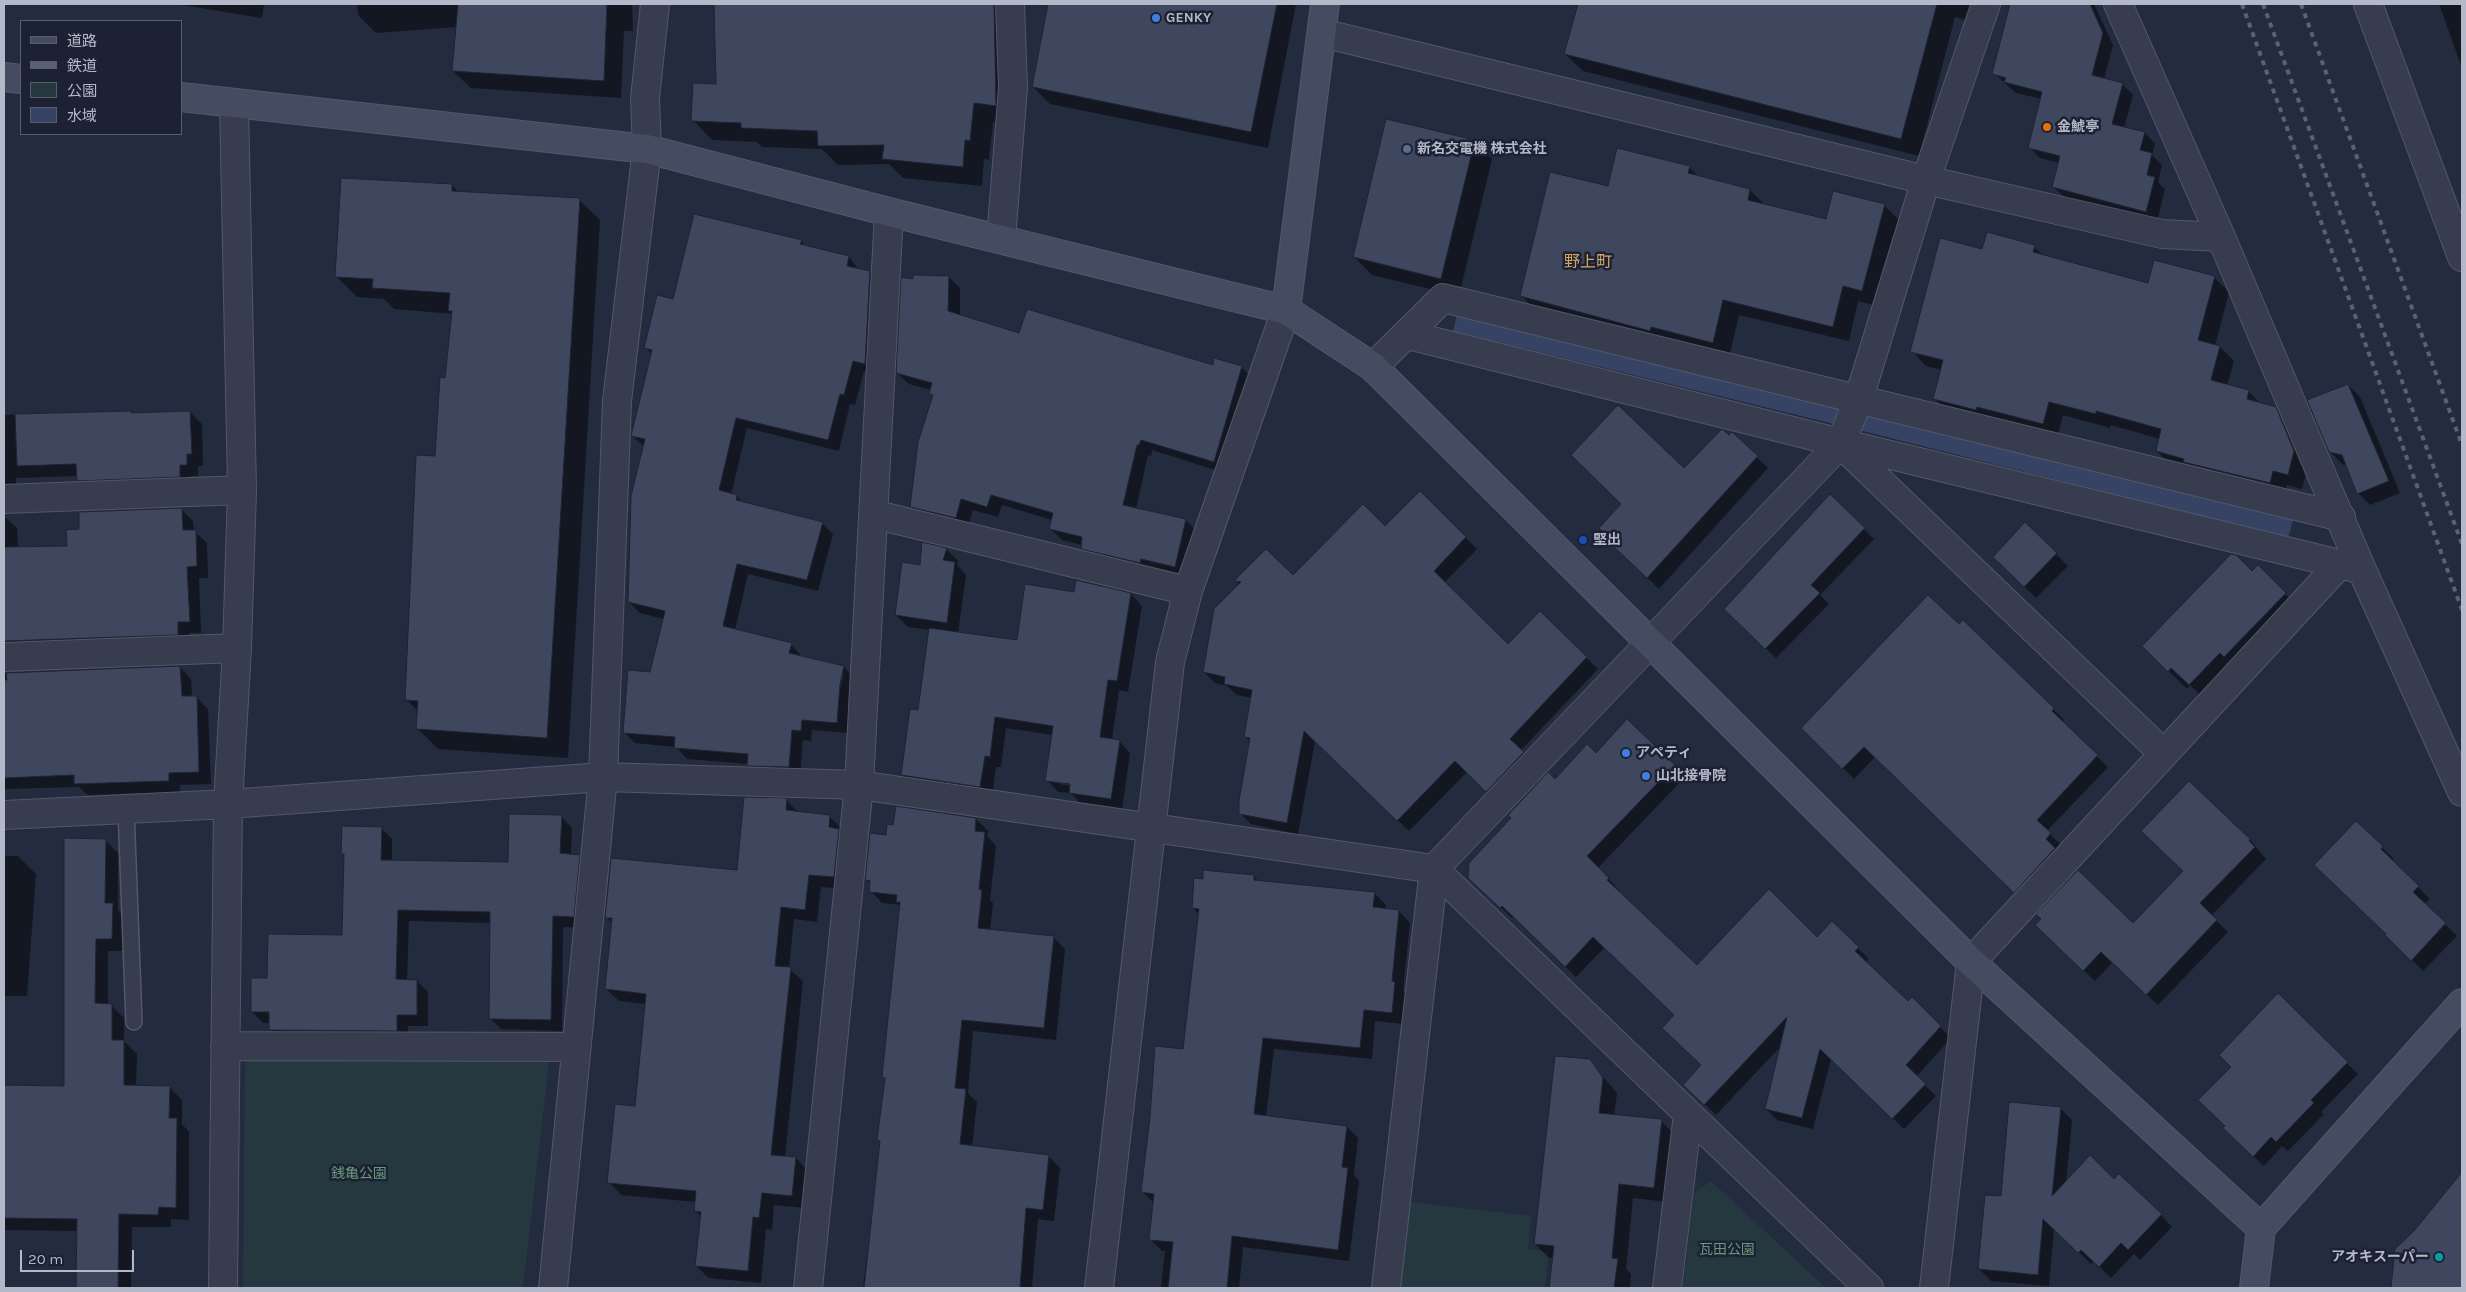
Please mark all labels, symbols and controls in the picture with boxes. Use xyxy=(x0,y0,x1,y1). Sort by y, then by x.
place label: GENKY xyxy=(1166,10,1211,26)
marker: GENKY xyxy=(1150,12,1162,24)
legend xyxy=(20,20,182,135)
text: 道路 xyxy=(67,32,97,50)
text: 鉄道 xyxy=(67,57,97,75)
text: 公園 xyxy=(67,82,97,100)
text: 水域 xyxy=(67,107,97,125)
place label: 金鯱亭 xyxy=(2057,119,2099,135)
marker: 金鯱亭 xyxy=(2041,121,2053,133)
place label: 新名交電機 株式会社 xyxy=(1417,141,1547,157)
marker: 新名交電機 株式会社 xyxy=(1401,143,1413,155)
district label: 野上町 xyxy=(1564,252,1612,272)
place label: 堅出 xyxy=(1593,532,1621,548)
marker: 堅出 xyxy=(1577,534,1589,546)
place label: アペティ xyxy=(1636,745,1692,761)
marker: アペティ xyxy=(1620,747,1632,759)
place label: 山北接骨院 xyxy=(1656,768,1726,784)
marker: 山北接骨院 xyxy=(1640,770,1652,782)
park label: 銭亀公園 xyxy=(331,1166,387,1182)
scale bar xyxy=(22,1240,136,1272)
park label: 瓦田公園 xyxy=(1699,1242,1755,1258)
place label: アオキスーパー xyxy=(2331,1249,2429,1265)
text: 20 m xyxy=(28,1250,63,1268)
marker: アオキスーパー xyxy=(2433,1251,2445,1263)

